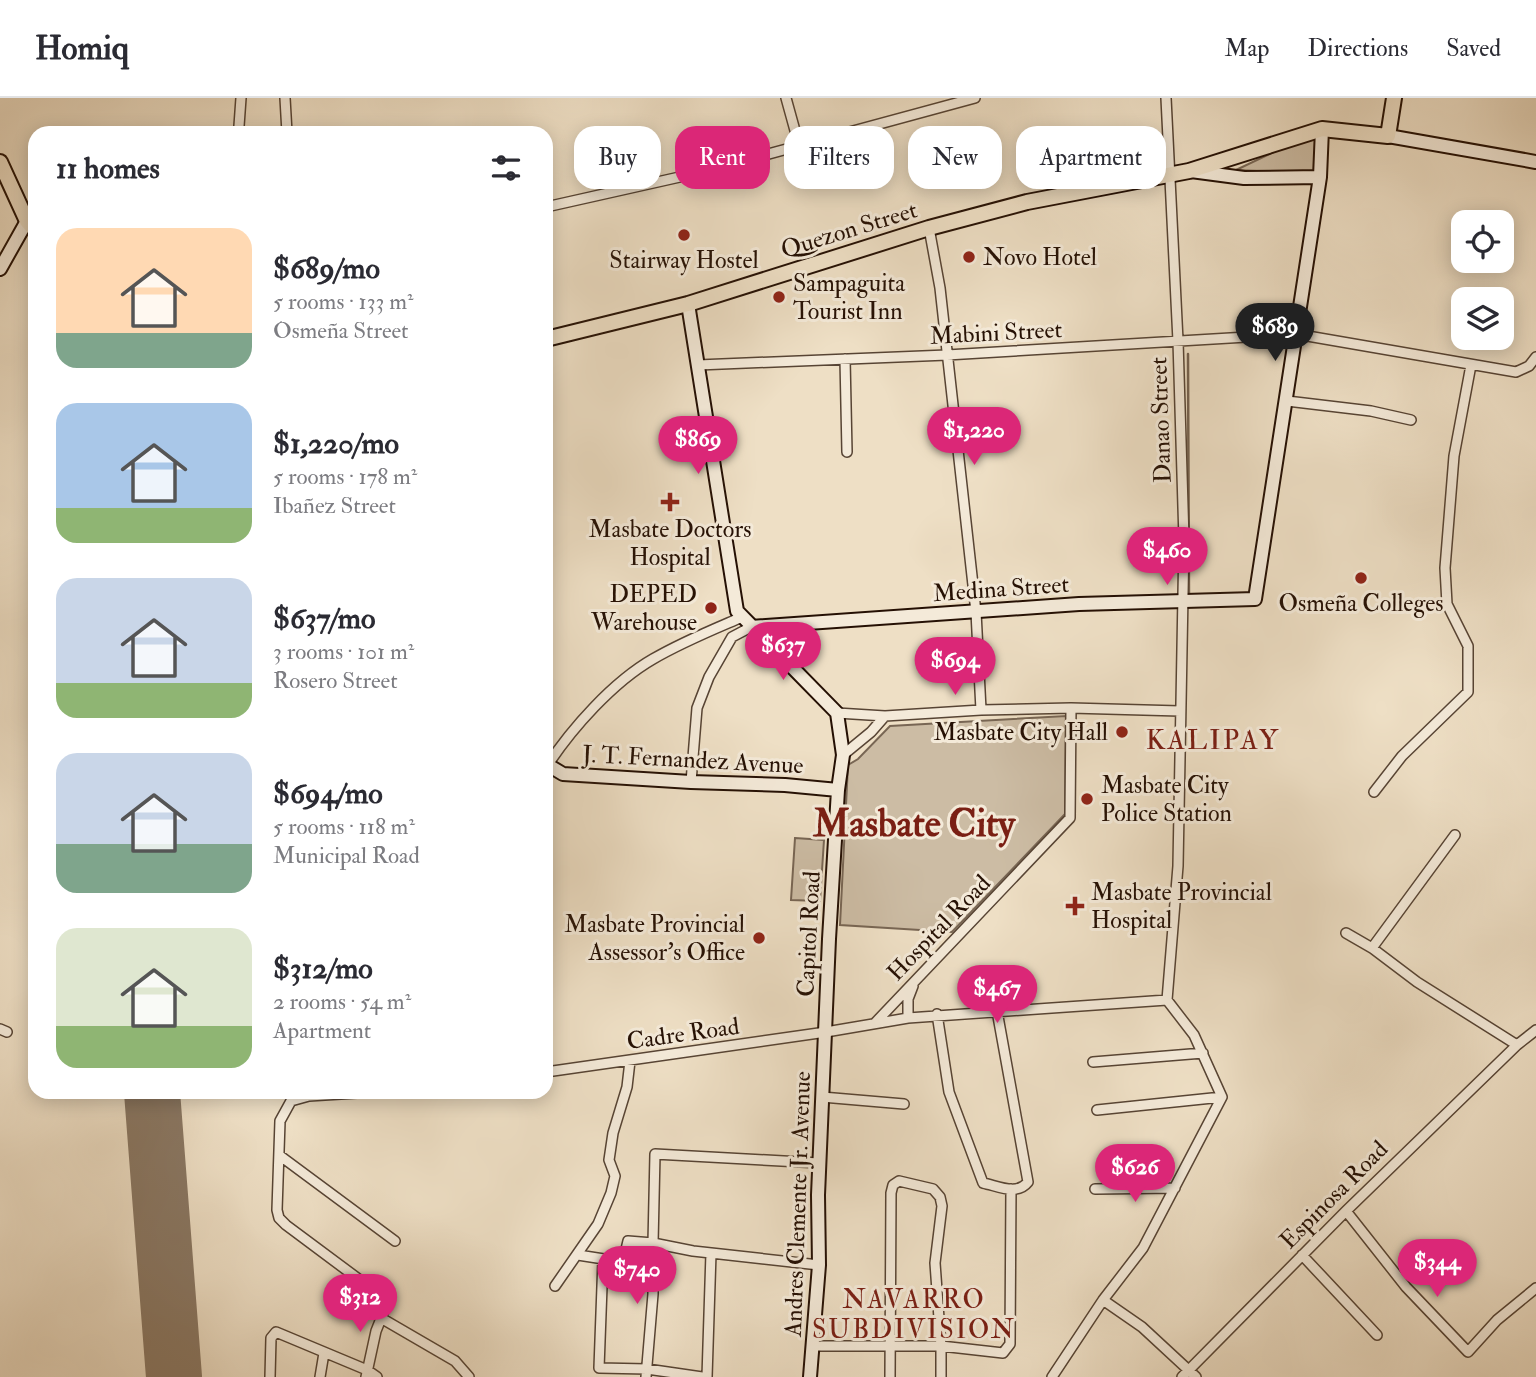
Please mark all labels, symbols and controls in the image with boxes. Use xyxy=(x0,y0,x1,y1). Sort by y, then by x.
text: Homiq xyxy=(35,28,129,69)
text: Map xyxy=(1224,33,1269,64)
text: Directions xyxy=(1307,33,1408,64)
text: Saved xyxy=(1446,33,1501,64)
chip: Buy xyxy=(574,126,661,189)
chip: Rent xyxy=(675,126,770,189)
chip: Filters xyxy=(784,126,894,189)
chip: New xyxy=(908,126,1002,189)
chip: Apartment xyxy=(1016,126,1166,189)
icon: filters xyxy=(487,149,525,187)
text: 11 homes xyxy=(56,150,160,187)
street label: Quezon Street xyxy=(777,194,921,265)
map controls xyxy=(1451,210,1514,350)
button: locate xyxy=(1451,210,1514,273)
marker: Stairway Hostel xyxy=(676,227,692,243)
place label: Novo Hotel xyxy=(983,242,1097,273)
place label: Stairway Hostel xyxy=(609,245,759,276)
marker: Novo Hotel xyxy=(961,249,977,265)
text: $689/mo xyxy=(273,250,380,287)
icon: home xyxy=(112,256,196,340)
place label: Sampaguita Tourist Inn xyxy=(793,268,906,327)
text: 5 rooms · 133 m² xyxy=(273,287,414,316)
button: layers xyxy=(1451,287,1514,350)
marker: Sampaguita Tourist Inn xyxy=(771,289,787,305)
pin: $689 xyxy=(1234,303,1316,363)
text: $689 xyxy=(1251,311,1299,340)
street label: Mabini Street xyxy=(929,314,1063,352)
text: Osmeña Street xyxy=(273,316,409,345)
street label: Danao Street xyxy=(1143,356,1179,484)
pin: $1,220 xyxy=(917,408,1031,467)
text: $1,220 xyxy=(943,415,1005,444)
pin: $869 xyxy=(657,416,739,476)
text: $869 xyxy=(674,424,722,453)
text: $1,220/mo xyxy=(273,425,399,462)
icon: home xyxy=(112,431,196,515)
text: 5 rooms · 178 m² xyxy=(273,462,417,491)
text: Ibañez Street xyxy=(273,491,396,520)
marker: Masbate Doctors Hospital xyxy=(660,492,680,512)
place label: Masbate Doctors Hospital xyxy=(589,514,751,573)
pin: $460 xyxy=(1126,528,1208,587)
text: $460 xyxy=(1143,535,1191,564)
street label: Medina Street xyxy=(932,569,1070,609)
marker: Osmeña Colleges xyxy=(1353,570,1369,586)
place label: DEPED Warehouse xyxy=(590,579,697,638)
place label: Osmeña Colleges xyxy=(1279,588,1443,619)
text: $637/mo xyxy=(273,600,375,637)
marker: DEPED Warehouse xyxy=(703,600,719,616)
icon: home xyxy=(112,606,196,690)
pin: $637 xyxy=(742,622,824,682)
text: $637 xyxy=(761,630,805,659)
text: 3 rooms · 101 m² xyxy=(273,637,414,666)
pin: $694 xyxy=(914,638,996,697)
text: $694 xyxy=(931,645,979,674)
text: Rosero Street xyxy=(273,666,398,695)
place label: Masbate City Hall xyxy=(933,717,1108,748)
district label: KALIPAY xyxy=(1146,723,1280,758)
marker: Masbate City Hall xyxy=(1114,724,1130,740)
street label: J. T. Fernandez Avenue xyxy=(581,739,804,781)
place label: Masbate City Police Station xyxy=(1101,770,1232,829)
text: $694/mo xyxy=(273,775,383,812)
icon: home xyxy=(112,781,196,865)
marker: Masbate City Police Station xyxy=(1079,791,1095,807)
district label: Masbate City xyxy=(812,800,1016,848)
text: 5 rooms · 118 m² xyxy=(273,812,415,841)
text: Municipal Road xyxy=(273,841,420,870)
street label: Hospital Road xyxy=(880,868,998,988)
street label: Capitol Road xyxy=(790,870,828,998)
place label: Masbate Provincial Hospital xyxy=(1091,877,1272,936)
marker: Masbate Provincial Hospital xyxy=(1065,896,1085,916)
place label: Masbate Provincial Assessor's Office xyxy=(564,909,745,968)
marker: Masbate Provincial Assessor's Office xyxy=(751,930,767,946)
text: $312/mo xyxy=(273,950,373,987)
icon: home xyxy=(112,956,196,1040)
pin: $467 xyxy=(956,965,1038,1025)
text: $467 xyxy=(973,973,1021,1002)
text: 2 rooms · 54 m² xyxy=(273,987,411,1016)
street label: Cadre Road xyxy=(625,1011,741,1057)
text: Apartment xyxy=(273,1016,371,1045)
street label: Andres Clemente Jr. Avenue xyxy=(778,1071,818,1338)
street label: Espinosa Road xyxy=(1273,1134,1395,1256)
pin: $626 xyxy=(1094,1144,1176,1204)
text: $626 xyxy=(1111,1152,1159,1181)
pin: $344 xyxy=(1396,1240,1478,1299)
pin: $740 xyxy=(596,1246,678,1306)
text: $344 xyxy=(1414,1247,1460,1276)
text: $740 xyxy=(613,1254,661,1283)
pin: $312 xyxy=(319,1274,401,1334)
text: $312 xyxy=(339,1282,381,1311)
district label: NAVARRO SUBDIVISION xyxy=(812,1284,1016,1346)

